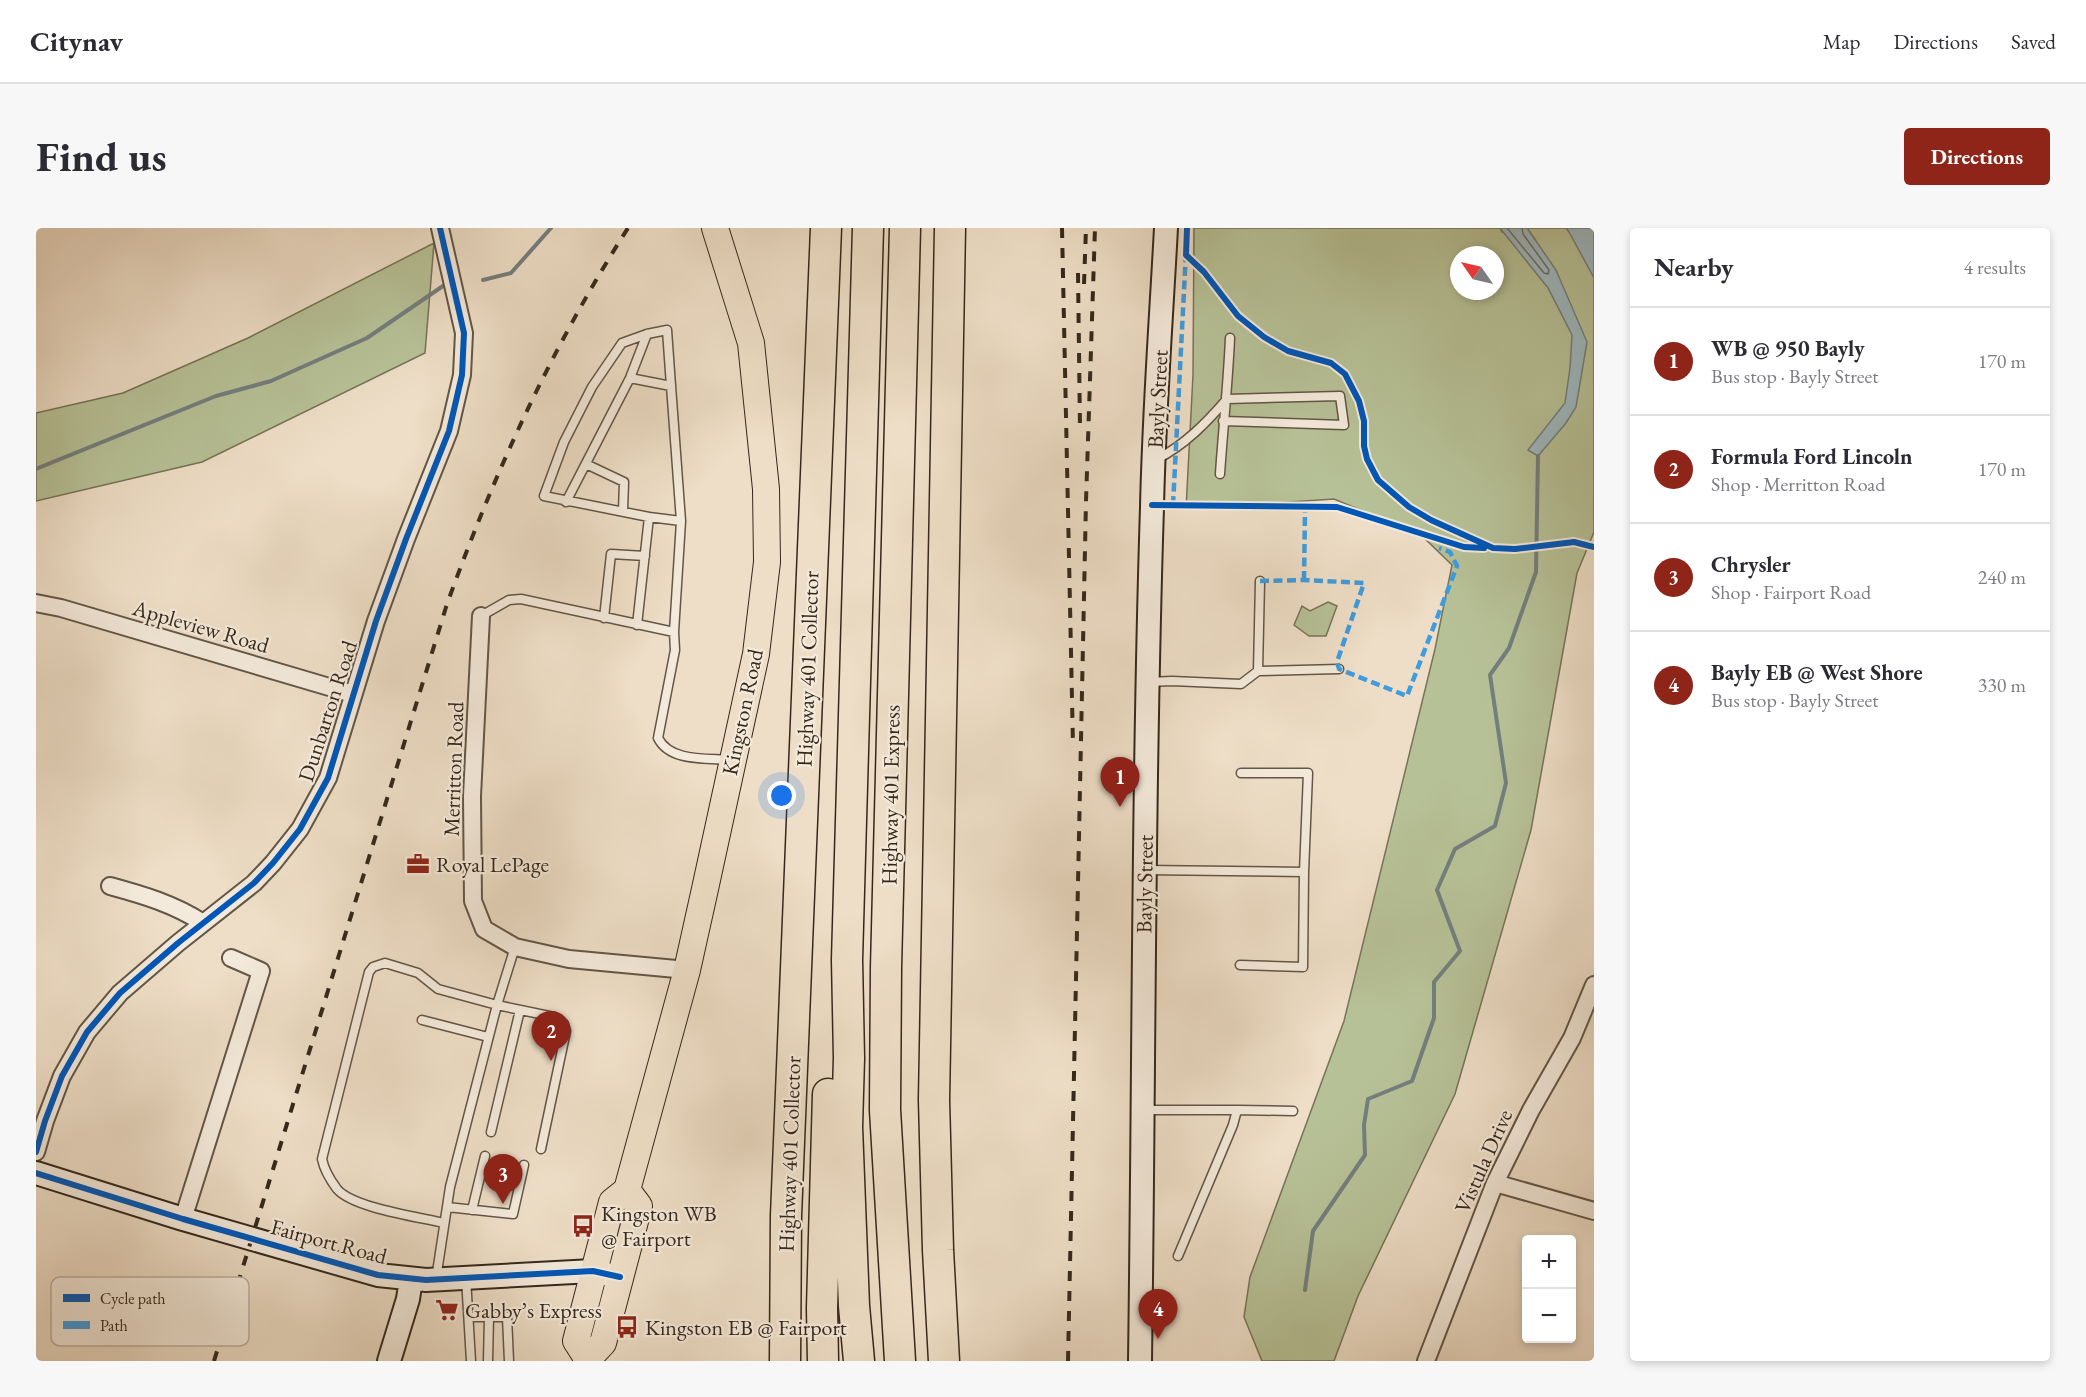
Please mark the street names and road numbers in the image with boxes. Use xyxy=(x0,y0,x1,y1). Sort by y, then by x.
street label: Bayly Street xyxy=(1140,349,1175,449)
street label: Highway 401 Collector xyxy=(790,570,825,768)
street label: Appleview Road xyxy=(128,593,273,660)
street label: Dunbarton Road xyxy=(291,636,364,785)
street label: Kingston Road xyxy=(715,645,770,778)
street label: Merritton Road xyxy=(437,700,470,837)
street label: Highway 401 Express xyxy=(874,705,907,885)
street label: Bayly Street xyxy=(1129,834,1160,934)
street label: Highway 401 Collector xyxy=(772,1055,807,1253)
street label: Vistula Drive xyxy=(1448,1104,1519,1218)
street label: Fairport Road xyxy=(268,1212,391,1271)

